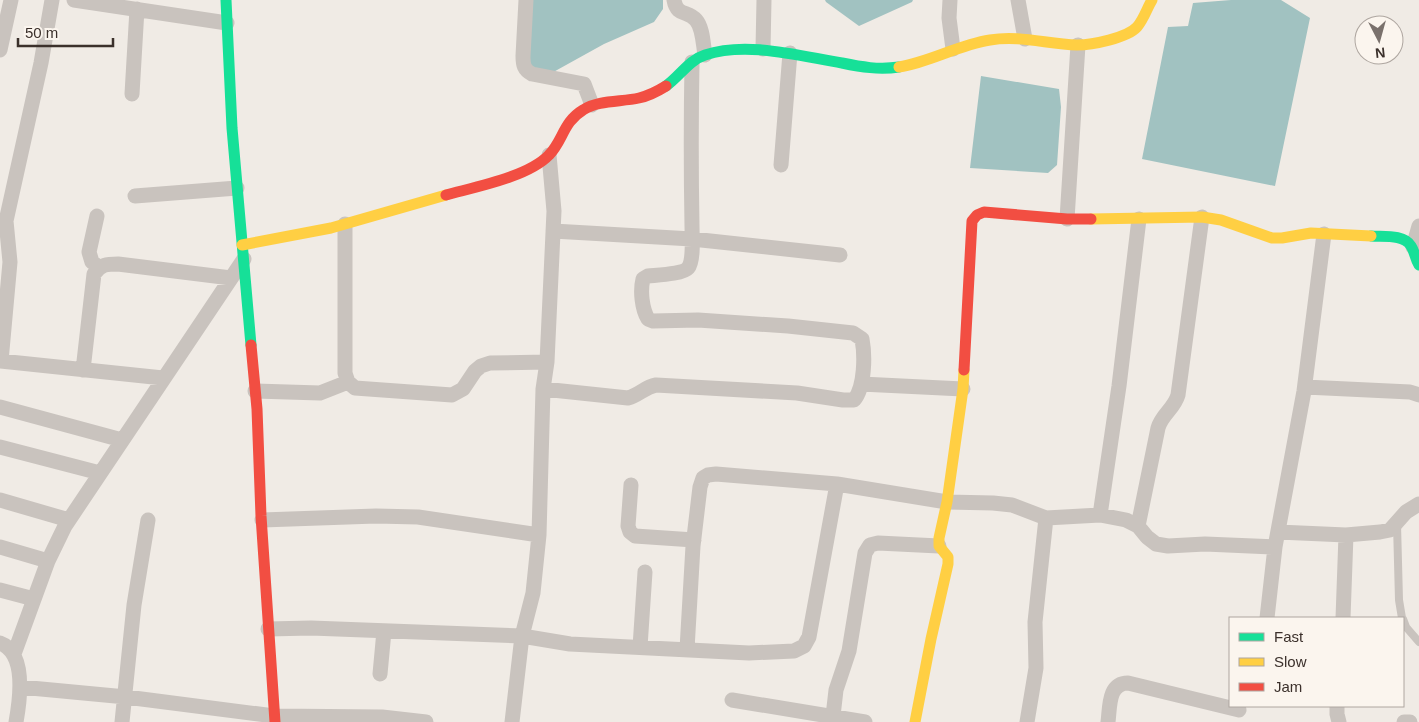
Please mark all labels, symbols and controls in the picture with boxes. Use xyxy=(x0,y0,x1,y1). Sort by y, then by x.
scale bar xyxy=(18,15,112,47)
north arrow xyxy=(1354,15,1404,65)
text: 50 m xyxy=(25,24,58,41)
text: N xyxy=(1374,44,1386,61)
legend xyxy=(1229,617,1404,707)
text: Fast xyxy=(1274,628,1304,645)
text: Slow xyxy=(1274,653,1307,670)
text: Jam xyxy=(1274,678,1302,695)

